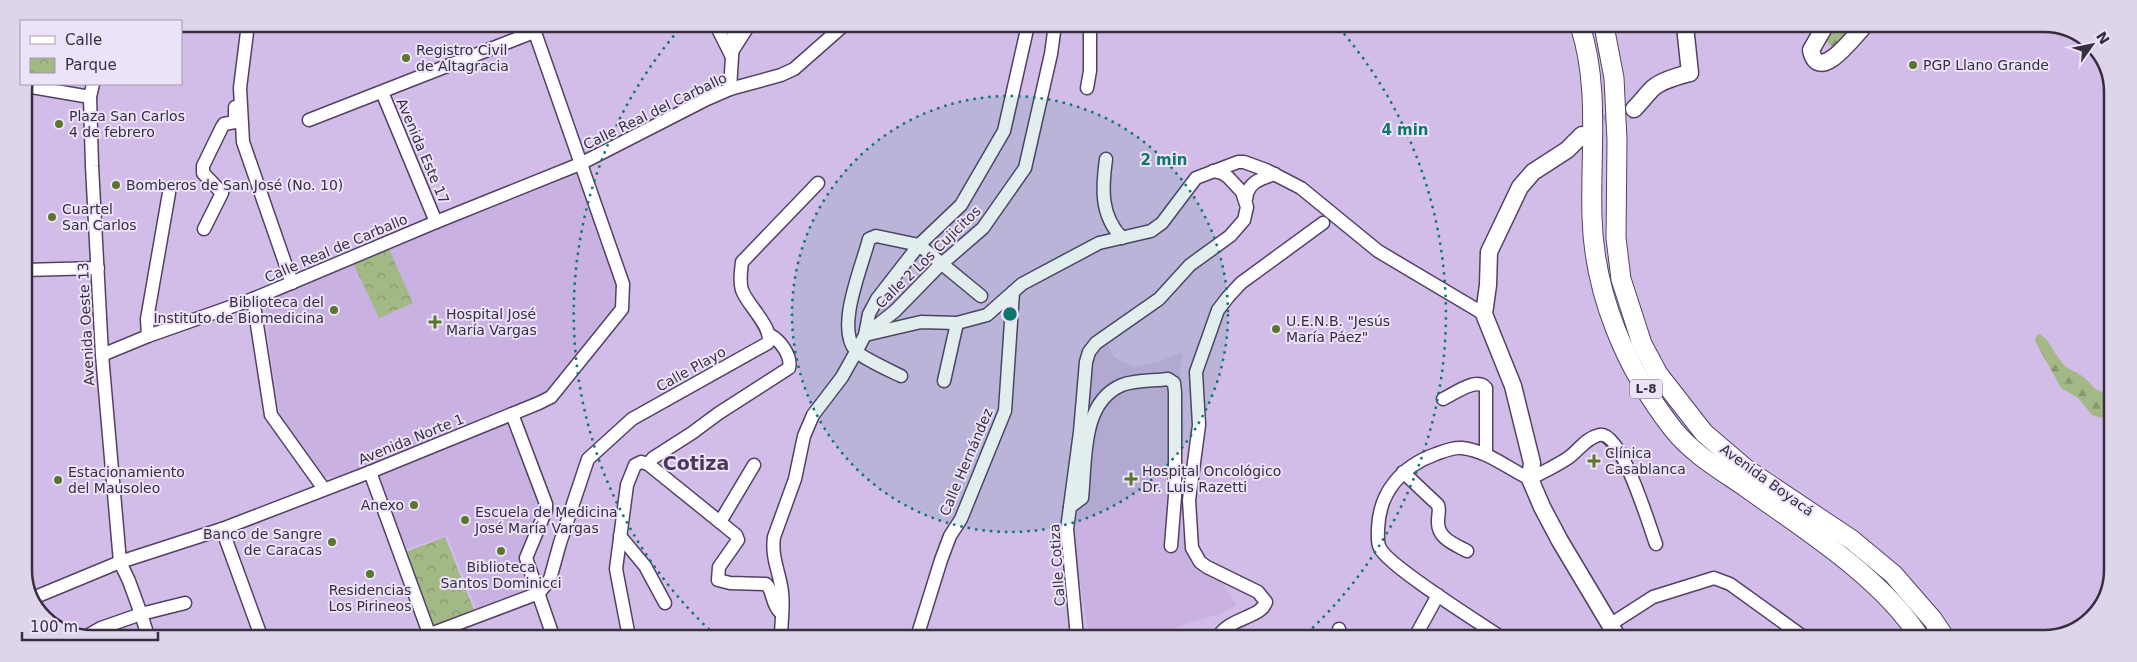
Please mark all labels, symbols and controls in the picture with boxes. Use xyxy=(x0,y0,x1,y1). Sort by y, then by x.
legend xyxy=(20,20,182,85)
north arrow xyxy=(2067,20,2117,70)
text: N xyxy=(2093,29,2113,47)
text: Calle xyxy=(65,31,102,49)
place label: Registro Civil de Altagracia xyxy=(416,42,509,74)
marker: Registro Civil de Altagracia xyxy=(400,52,412,64)
text: Parque xyxy=(65,56,117,74)
place label: PGP Llano Grande xyxy=(1923,57,2049,73)
marker: PGP Llano Grande xyxy=(1907,59,1919,71)
street label: Calle Real del Carballo xyxy=(581,69,729,153)
street label: Avenida Este 17 xyxy=(394,96,452,206)
place label: Plaza San Carlos 4 de febrero xyxy=(69,108,185,140)
marker: Plaza San Carlos 4 de febrero xyxy=(53,118,65,130)
text: 4 min xyxy=(1381,121,1429,139)
text: 2 min xyxy=(1140,151,1188,169)
place label: Bomberos de San José (No. 10) xyxy=(126,177,343,193)
marker: Bomberos de San José (No. 10) xyxy=(110,179,122,191)
place label: Cuartel San Carlos xyxy=(62,201,137,233)
street label: Calle 2 Los Cujicitos xyxy=(872,203,984,311)
marker: Cuartel San Carlos xyxy=(46,211,58,223)
street label: Calle Real de Carballo xyxy=(262,211,410,285)
street label: Avenida Oeste 13 xyxy=(75,262,97,386)
place label: Biblioteca del Instituto de Biomedicina xyxy=(153,294,324,326)
marker: Biblioteca del Instituto de Biomedicina xyxy=(328,304,340,316)
centre of rings xyxy=(1001,305,1019,323)
place label: Hospital José María Vargas xyxy=(446,306,537,338)
place label: U.E.N.B. "Jesús María Páez" xyxy=(1286,313,1390,345)
marker: Hospital José María Vargas xyxy=(428,315,442,329)
marker: U.E.N.B. "Jesús María Páez" xyxy=(1270,323,1282,335)
street label: Calle Playo xyxy=(653,343,729,395)
road number: L-8 xyxy=(1630,379,1662,398)
street label: Calle Hernández xyxy=(936,406,996,518)
street label: Avenida Norte 1 xyxy=(356,410,466,468)
street label: Avenida Boyacá xyxy=(1717,441,1817,519)
place label: Clínica Casablanca xyxy=(1605,445,1686,477)
district label: Cotiza xyxy=(663,452,729,474)
marker: Clínica Casablanca xyxy=(1587,454,1601,468)
place label: Hospital Oncológico Dr. Luis Razetti xyxy=(1142,463,1281,495)
place label: Estacionamiento del Mausoleo xyxy=(68,464,185,496)
marker: Hospital Oncológico Dr. Luis Razetti xyxy=(1124,472,1138,486)
marker: Estacionamiento del Mausoleo xyxy=(52,474,64,486)
place label: Anexo xyxy=(361,497,404,513)
marker: Anexo xyxy=(408,499,420,511)
place label: Escuela de Medicina José María Vargas xyxy=(474,504,618,536)
marker: Escuela de Medicina José María Vargas xyxy=(459,514,471,526)
street label: Calle Cotiza xyxy=(1046,523,1068,607)
place label: Banco de Sangre de Caracas xyxy=(203,526,322,558)
marker: Banco de Sangre de Caracas xyxy=(326,536,338,548)
marker: Biblioteca Santos Dominicci xyxy=(495,545,507,557)
place label: Biblioteca Santos Dominicci xyxy=(440,559,562,591)
marker: Residencias Los Pirineos xyxy=(364,568,376,580)
place label: Residencias Los Pirineos xyxy=(329,582,411,614)
scale bar xyxy=(22,610,159,642)
text: 100 m xyxy=(30,618,78,636)

